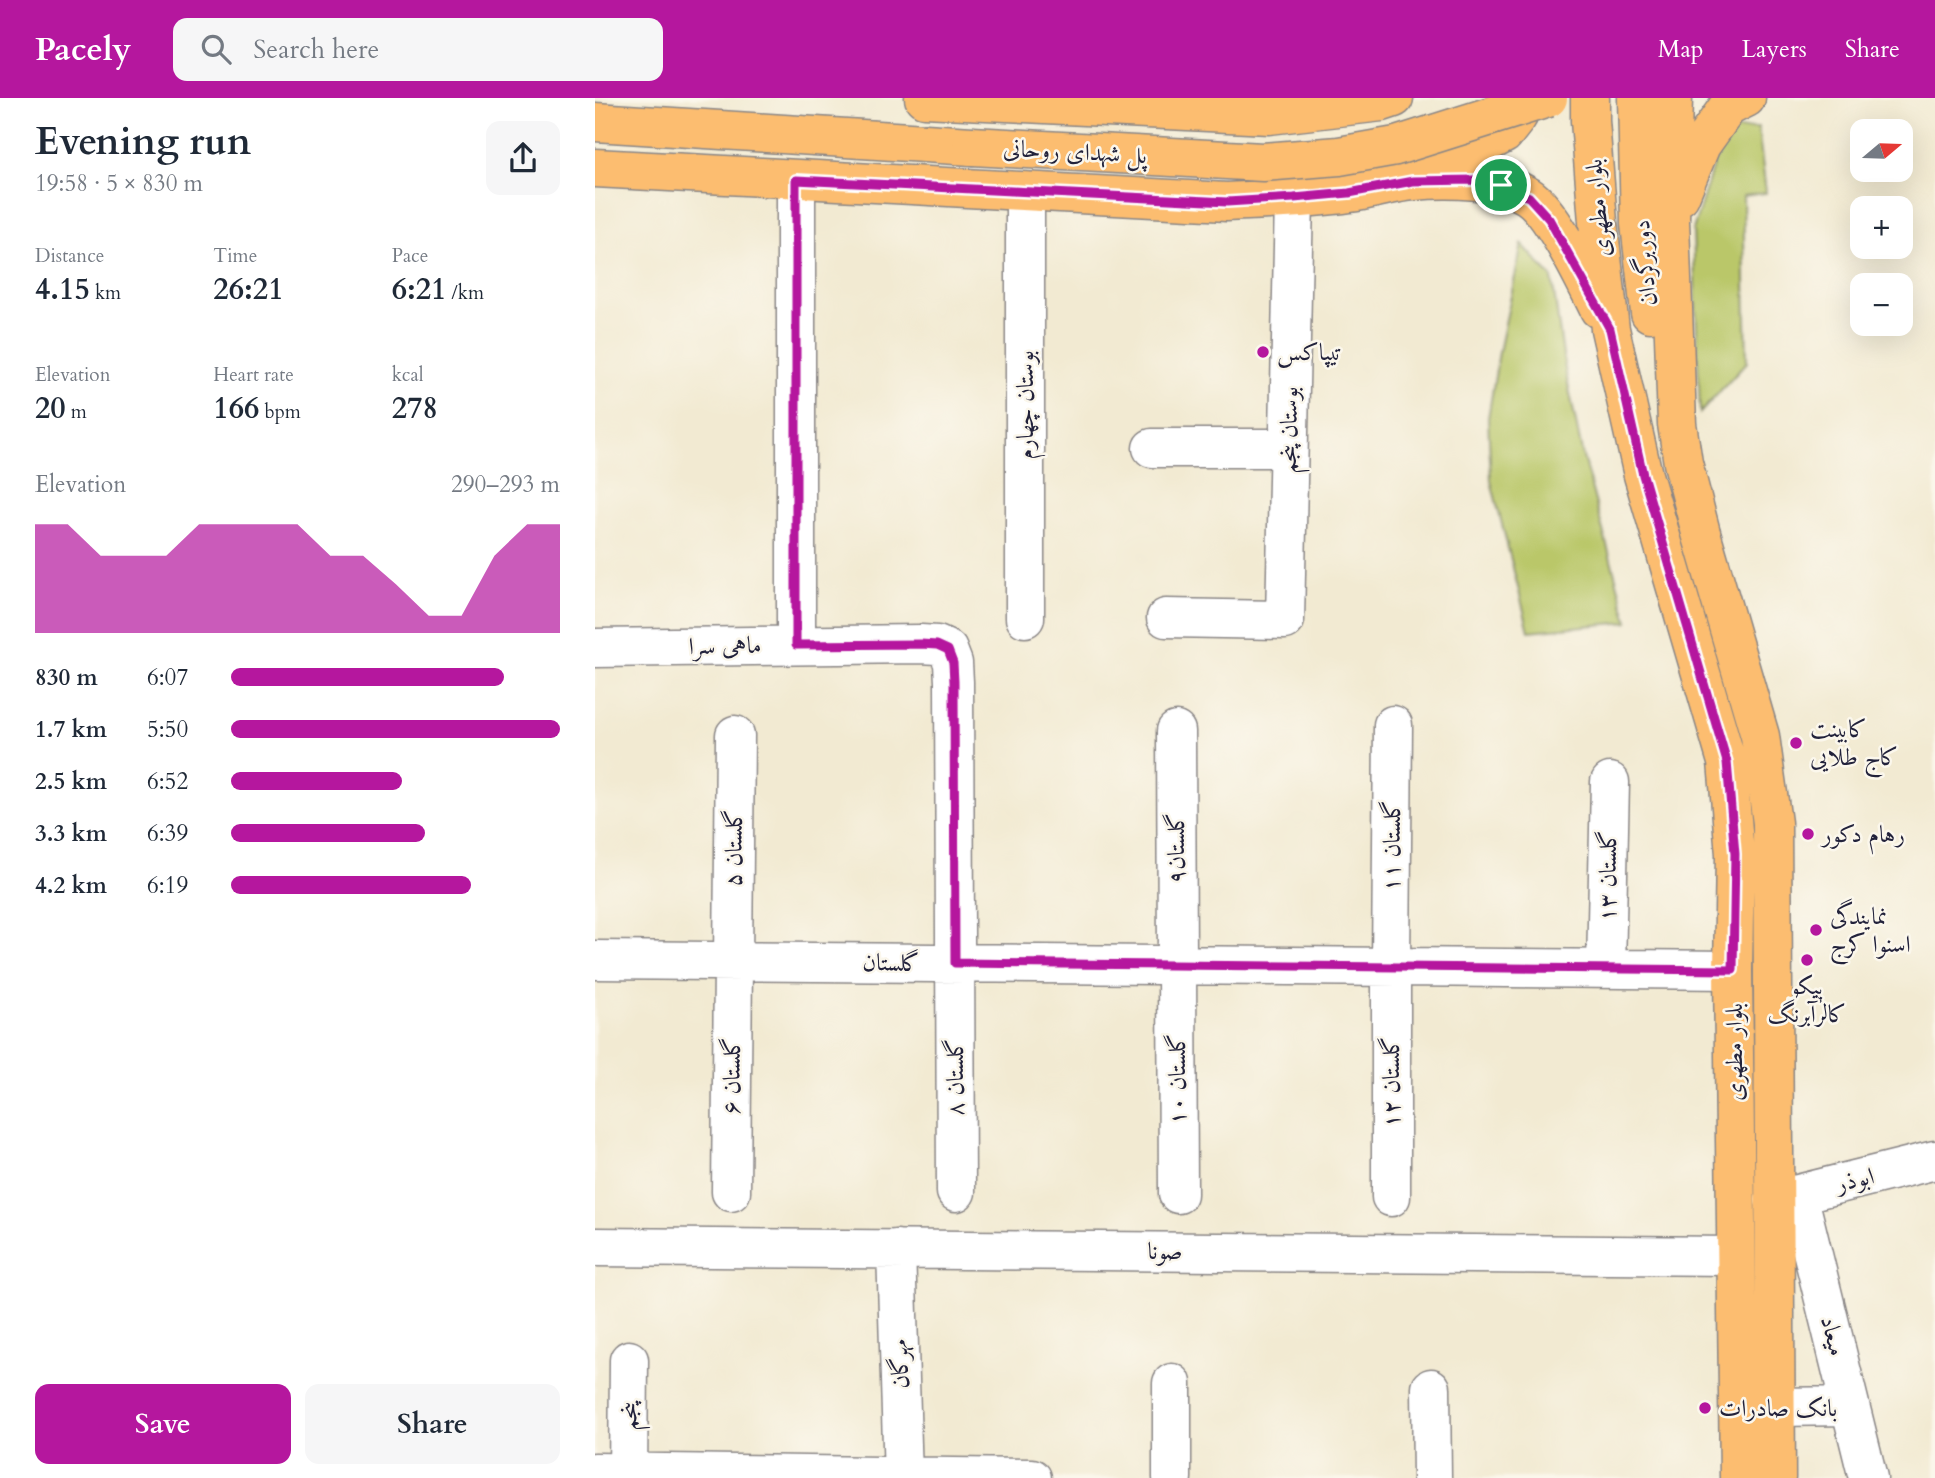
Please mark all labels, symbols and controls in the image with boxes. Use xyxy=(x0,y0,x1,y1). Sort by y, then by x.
search box xyxy=(173,18,663,81)
text: Pacely xyxy=(35,27,131,72)
icon: search xyxy=(197,30,235,68)
text: Search here xyxy=(253,32,379,67)
text: Map xyxy=(1658,33,1704,66)
text: Layers xyxy=(1742,33,1807,66)
text: Share xyxy=(1845,33,1900,66)
text: Evening run xyxy=(35,116,251,168)
north arrow xyxy=(1850,119,1913,182)
map controls xyxy=(1850,119,1913,336)
button: share xyxy=(486,121,560,195)
street label: پل شهدای روحانی xyxy=(1002,132,1149,172)
pin xyxy=(1471,155,1531,215)
street label: بلوار مطهری xyxy=(1577,158,1619,258)
icon: arrive xyxy=(1482,166,1520,204)
text: 19:58 · 5 × 830 m xyxy=(35,168,203,199)
button: + xyxy=(1850,196,1913,259)
street label: دوربرگردان xyxy=(1625,219,1665,307)
text: Distance xyxy=(35,243,104,269)
text: Time xyxy=(213,243,257,269)
text: Pace xyxy=(392,243,428,269)
text: 4.15 xyxy=(35,269,90,310)
text: 26:21 xyxy=(213,269,284,310)
text: 6:21 xyxy=(392,269,446,310)
button: − xyxy=(1850,273,1913,336)
text: km xyxy=(90,280,121,306)
text: /km xyxy=(446,280,484,306)
place label: تیپاکس xyxy=(1277,336,1342,369)
marker: تیپاکس xyxy=(1255,344,1271,360)
street label: بوستان چهارم xyxy=(1009,351,1046,460)
text: Elevation xyxy=(35,362,110,388)
text: Heart rate xyxy=(213,362,294,388)
text: kcal xyxy=(392,362,424,388)
street label: بوستان پنجم xyxy=(1272,386,1311,474)
text: 20 xyxy=(35,388,66,429)
text: 166 xyxy=(213,388,259,429)
text: 278 xyxy=(392,388,438,429)
text: m xyxy=(66,399,87,425)
text: bpm xyxy=(259,399,301,425)
text: Elevation xyxy=(35,469,126,500)
text: 290–293 m xyxy=(451,469,560,500)
street label: ماهی سرا xyxy=(688,629,762,663)
text: 830 m xyxy=(35,662,98,693)
text: 6:07 xyxy=(147,662,188,693)
place label: کابینت کاج طلایی xyxy=(1810,713,1899,778)
text: 1.7 km xyxy=(35,714,107,745)
text: 5:50 xyxy=(147,714,188,745)
marker: کابینت کاج طلایی xyxy=(1788,735,1804,751)
text: 2.5 km xyxy=(35,766,107,797)
text: 6:52 xyxy=(147,766,188,797)
street label: گلستان ۱۱ xyxy=(1375,800,1409,892)
street label: گلستان ۵ xyxy=(717,809,751,887)
street label: گلستان۹ xyxy=(1160,812,1193,884)
text: 3.3 km xyxy=(35,818,107,849)
text: 6:39 xyxy=(147,818,188,849)
place label: رهام دکور xyxy=(1820,818,1905,855)
marker: رهام دکور xyxy=(1800,826,1816,842)
street label: گلستان ۱۳ xyxy=(1591,830,1625,922)
text: 4.2 km xyxy=(35,870,107,901)
text: 6:19 xyxy=(147,870,188,901)
place label: نمایندگی اسنوا کرج xyxy=(1830,898,1911,965)
marker: نمایندگی اسنوا کرج xyxy=(1808,922,1824,938)
street label: گلستان xyxy=(862,946,920,980)
marker: پیکو کالرآبرنگ xyxy=(1799,952,1815,968)
place label: پیکو کالرآبرنگ xyxy=(1767,970,1847,1031)
street label: بلوار مطهری xyxy=(1718,1003,1751,1101)
street label: گلستان ۱۰ xyxy=(1161,1033,1194,1125)
street label: گلستان ۱۲ xyxy=(1375,1036,1408,1128)
street label: گلستان ۶ xyxy=(715,1037,749,1115)
street label: گلستان ۸ xyxy=(939,1038,972,1116)
street label: ابوذر xyxy=(1830,1159,1878,1201)
street label: صونا xyxy=(1147,1235,1183,1268)
street label: میعاد xyxy=(1812,1312,1854,1360)
street label: مهرگان xyxy=(883,1339,917,1389)
button: Save xyxy=(35,1384,291,1464)
button: Share xyxy=(305,1384,560,1464)
place label: بانک صادرات xyxy=(1719,1392,1837,1425)
street label: پنجم xyxy=(612,1399,651,1431)
marker: بانک صادرات xyxy=(1697,1400,1713,1416)

